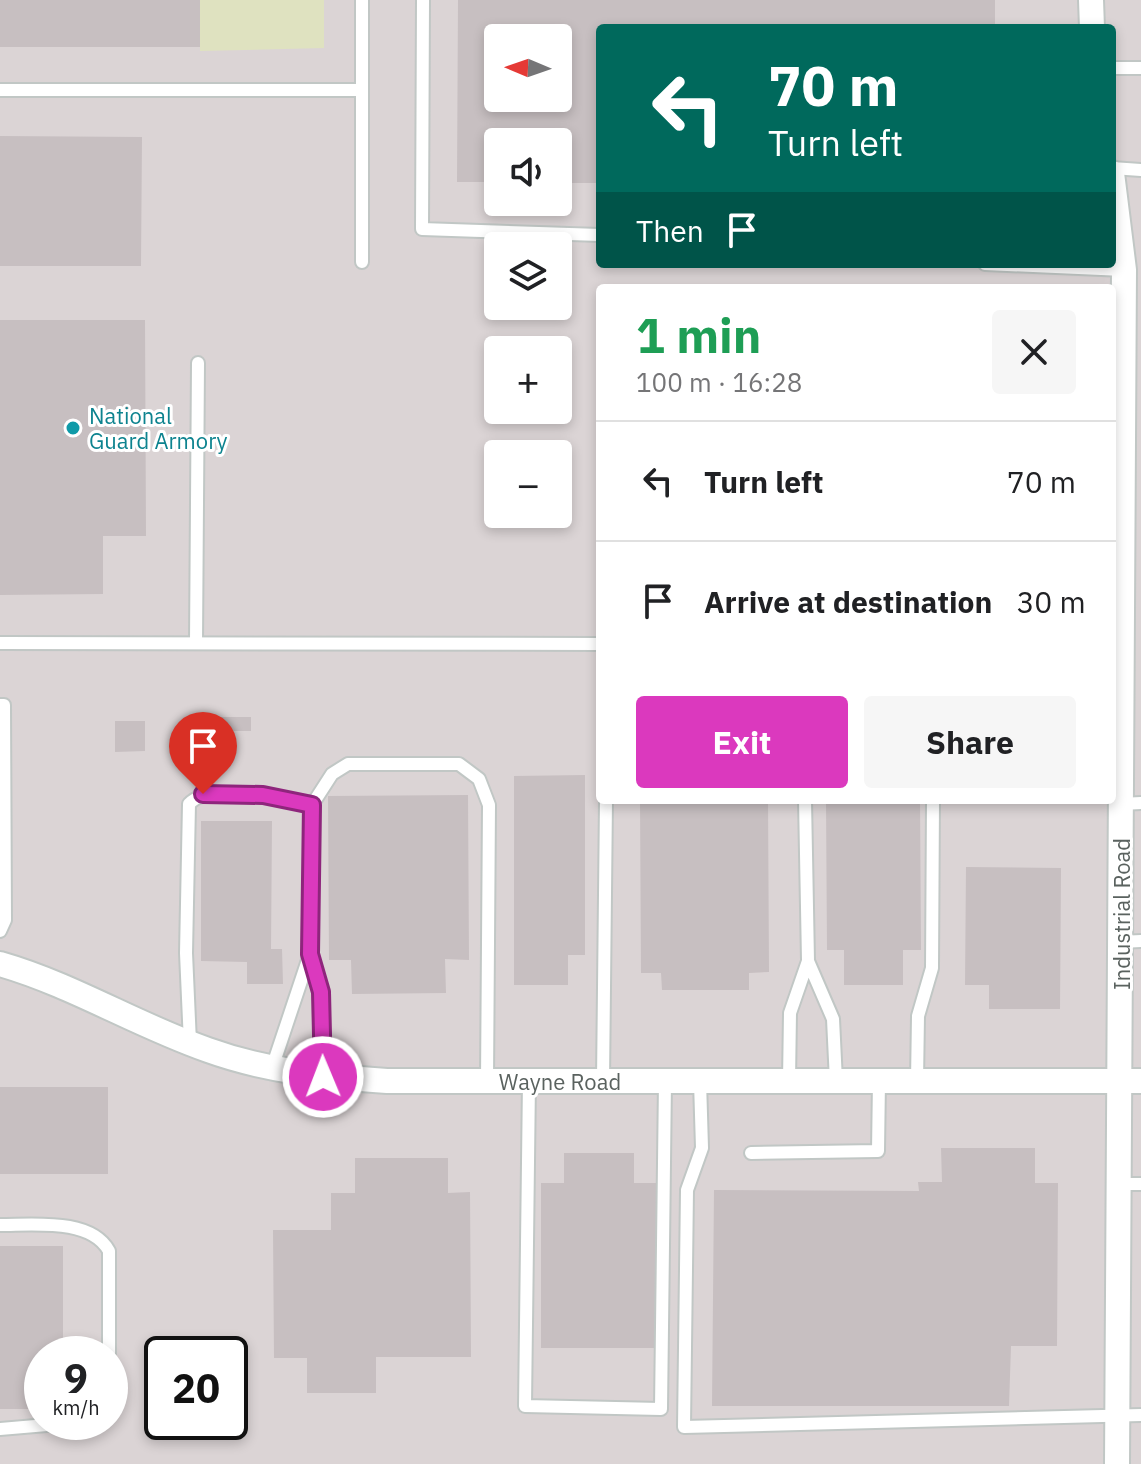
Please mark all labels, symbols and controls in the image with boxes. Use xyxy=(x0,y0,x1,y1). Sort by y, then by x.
north arrow xyxy=(484,24,572,112)
map controls xyxy=(484,24,572,528)
text: 70 m xyxy=(768,49,898,121)
icon: left xyxy=(636,56,740,160)
text: Turn left xyxy=(768,119,903,166)
button: sound xyxy=(484,128,572,216)
icon: arrive xyxy=(720,208,764,252)
text: Then xyxy=(636,211,704,250)
button: layers xyxy=(484,232,572,320)
text: 1 min xyxy=(636,304,761,366)
button: close xyxy=(992,310,1076,394)
button: + xyxy=(484,336,572,424)
text: 100 m · 16:28 xyxy=(636,365,802,399)
place label: National Guard Armory xyxy=(89,401,227,455)
marker: National Guard Armory xyxy=(64,419,82,437)
button: − xyxy=(484,440,572,528)
icon: left xyxy=(636,459,680,503)
text: Turn left xyxy=(704,462,823,501)
text: 70 m xyxy=(1007,462,1076,501)
icon: arrive xyxy=(636,579,680,623)
text: Arrive at destination xyxy=(704,582,992,621)
text: 30 m xyxy=(1016,582,1086,621)
button: Exit xyxy=(636,696,848,788)
button: Share xyxy=(864,696,1076,788)
pin xyxy=(169,712,237,794)
icon: arrive xyxy=(181,724,225,768)
street label: Industrial Road xyxy=(1107,838,1136,990)
position arrow xyxy=(281,1035,365,1119)
street label: Wayne Road xyxy=(499,1067,621,1096)
speed limit sign: 20 xyxy=(144,1336,248,1440)
text: 9 xyxy=(64,1352,88,1404)
text: km/h xyxy=(52,1394,100,1421)

